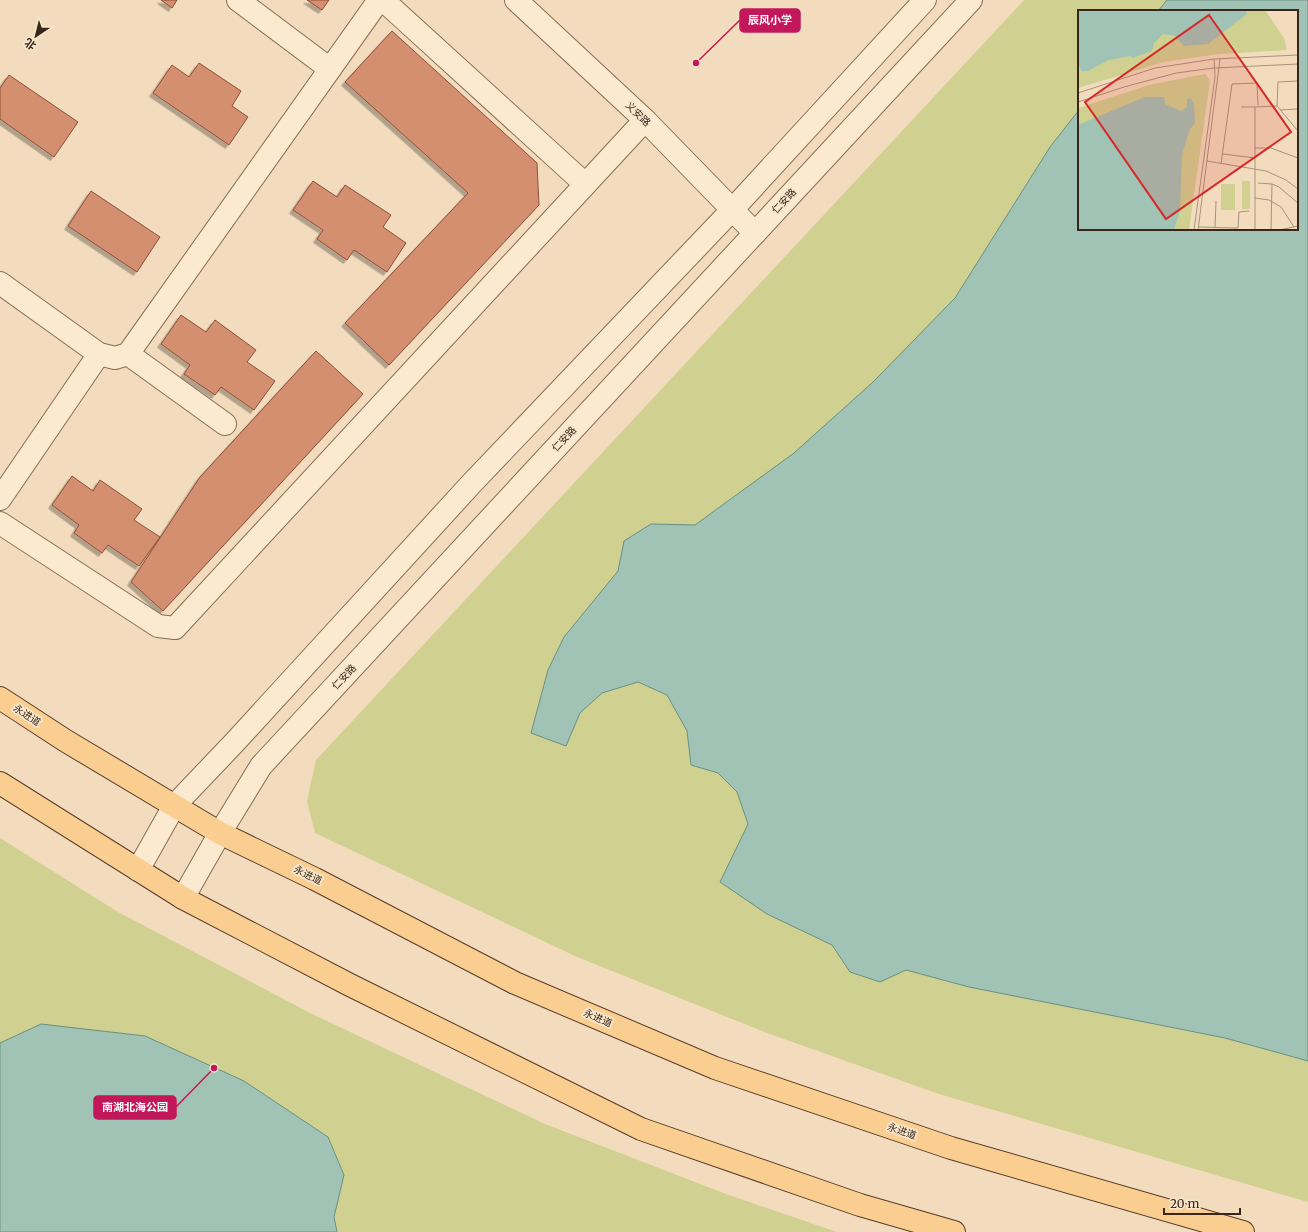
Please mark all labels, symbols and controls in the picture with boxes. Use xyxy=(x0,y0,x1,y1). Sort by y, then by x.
callout: 辰风小学 xyxy=(740,9,800,32)
inset map xyxy=(1078,10,1298,230)
text: 辰风小学 xyxy=(748,13,792,27)
north arrow xyxy=(16,16,56,56)
text: 北 xyxy=(22,35,39,53)
street label: 义安路 xyxy=(623,99,653,129)
street label: 仁安路 xyxy=(769,186,799,216)
street label: 仁安路 xyxy=(549,424,579,454)
street label: 仁安路 xyxy=(329,662,359,692)
street label: 永进道 xyxy=(11,701,43,729)
street label: 永进道 xyxy=(292,863,324,887)
street label: 永进道 xyxy=(582,1006,614,1030)
callout: 南湖北海公园 xyxy=(94,1096,176,1119)
text: 南湖北海公园 xyxy=(102,1100,168,1114)
street label: 永进道 xyxy=(886,1120,918,1142)
scale bar xyxy=(1164,1190,1240,1216)
text: 20 m xyxy=(1170,1196,1199,1211)

